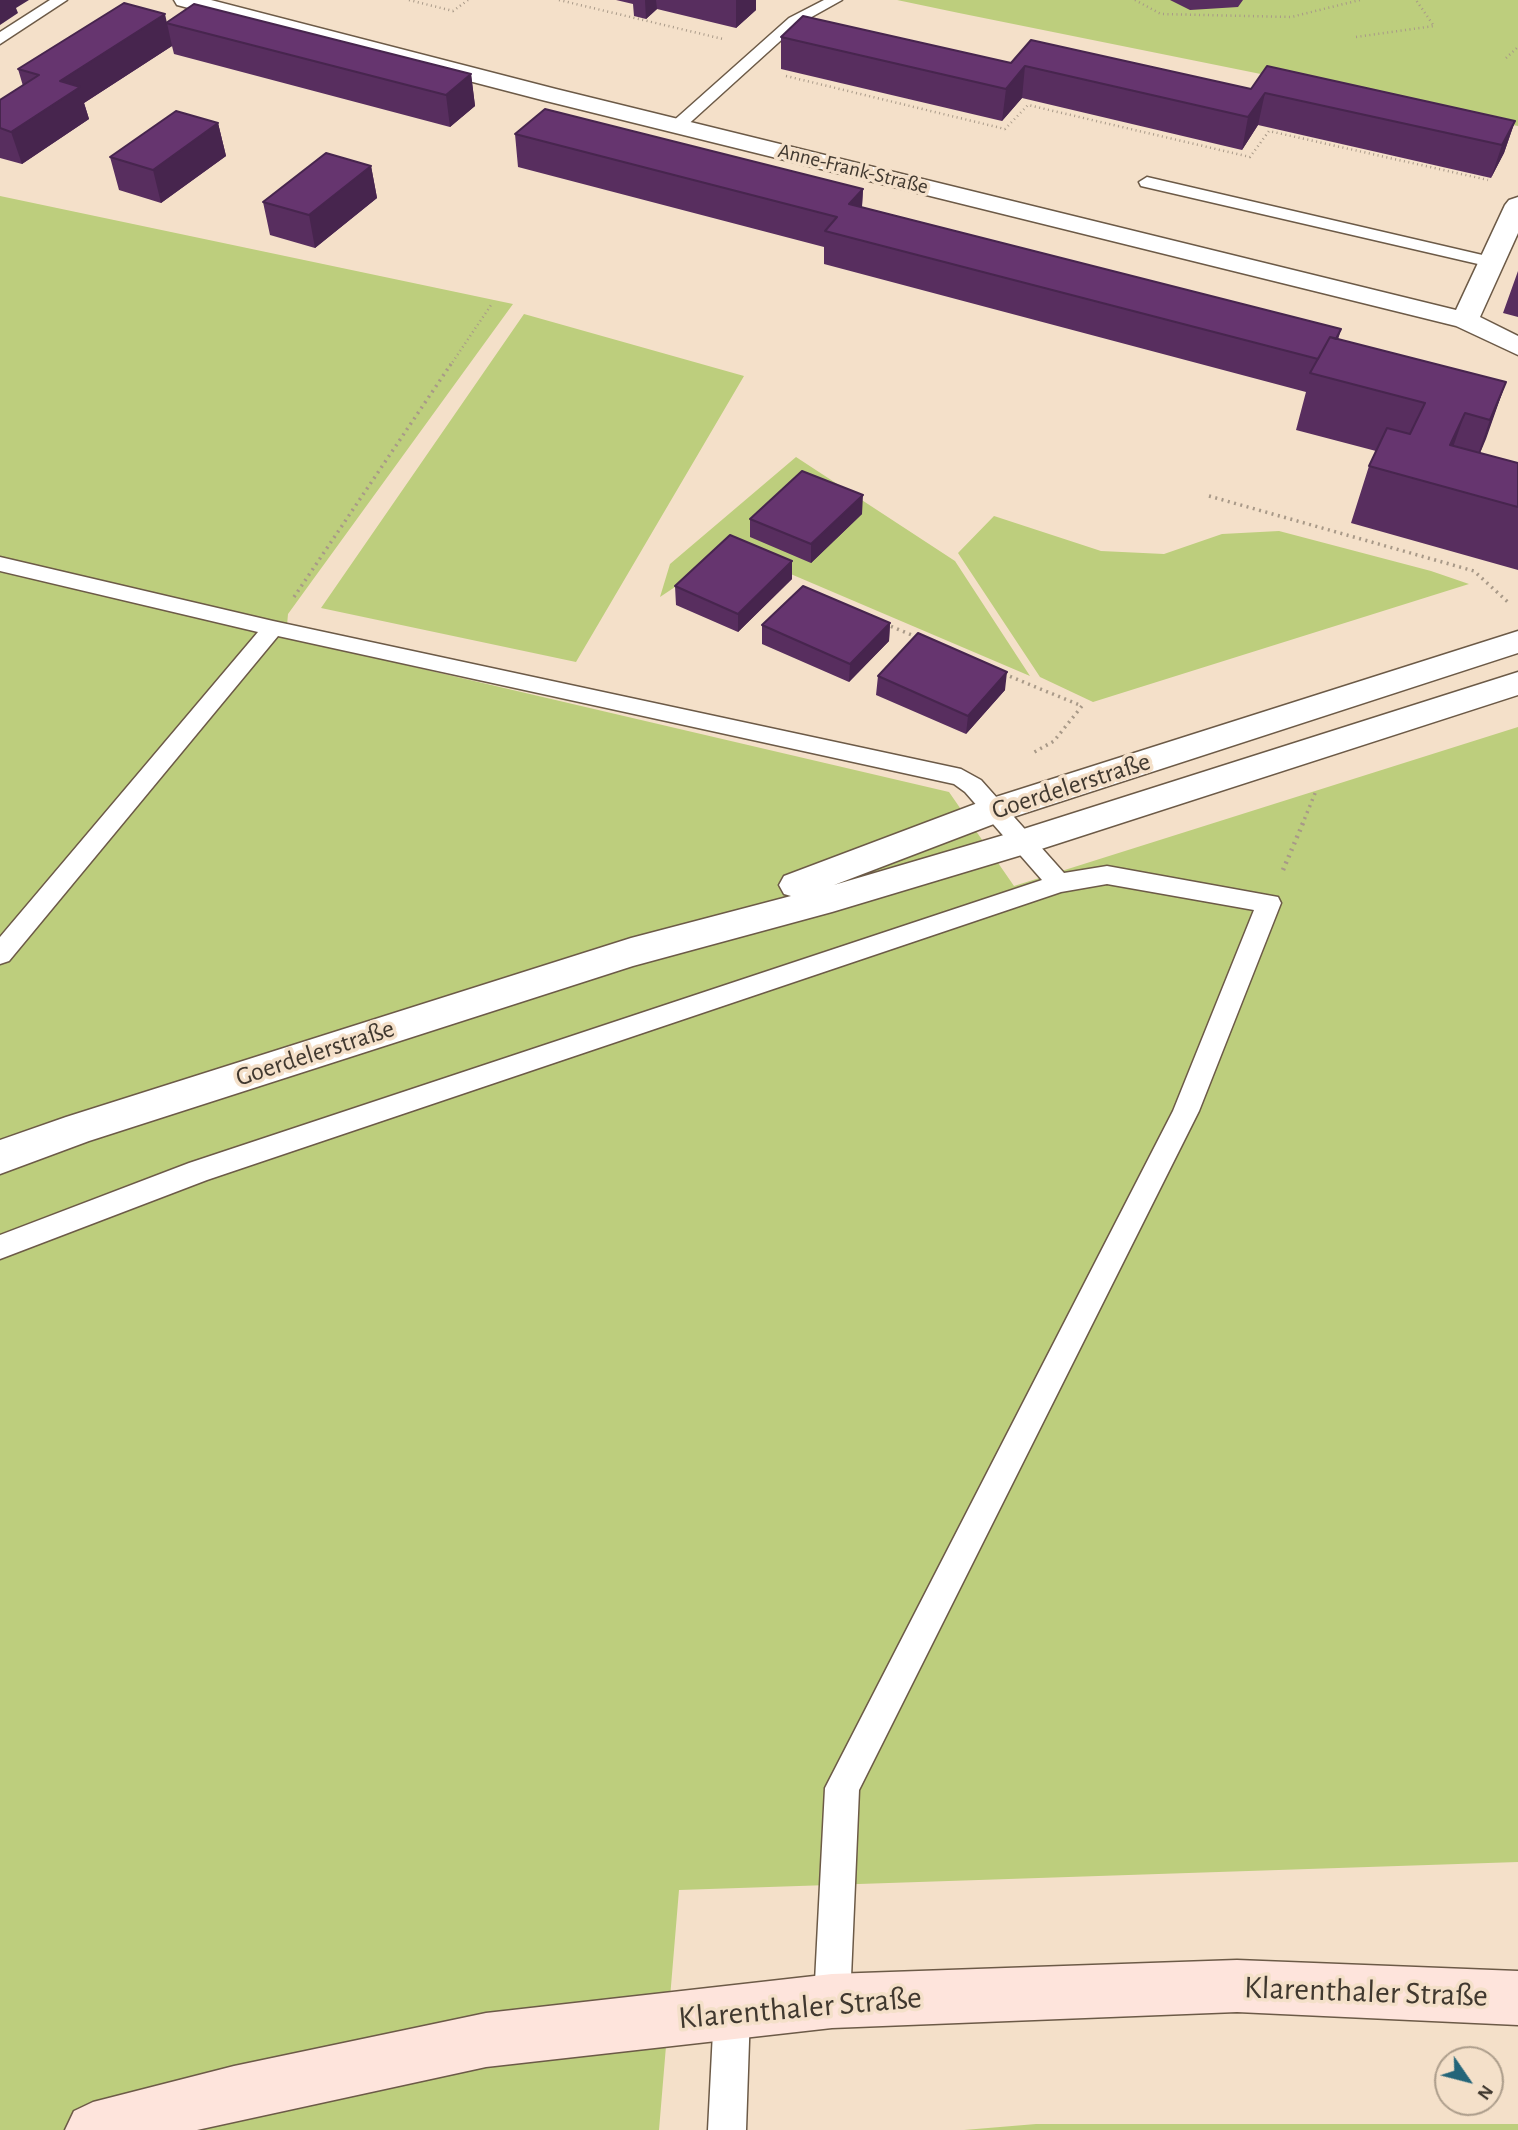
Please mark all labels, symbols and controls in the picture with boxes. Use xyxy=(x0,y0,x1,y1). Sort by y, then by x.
street label: Anne-Frank-Straße xyxy=(775,138,931,200)
street label: Goerdelerstraße xyxy=(988,746,1154,826)
street label: Goerdelerstraße xyxy=(232,1013,398,1093)
street label: Klarenthaler Straße xyxy=(1243,1969,1489,2015)
street label: Klarenthaler Straße xyxy=(677,1978,923,2038)
north arrow xyxy=(1434,2046,1504,2116)
text: N xyxy=(1473,2081,1497,2103)

